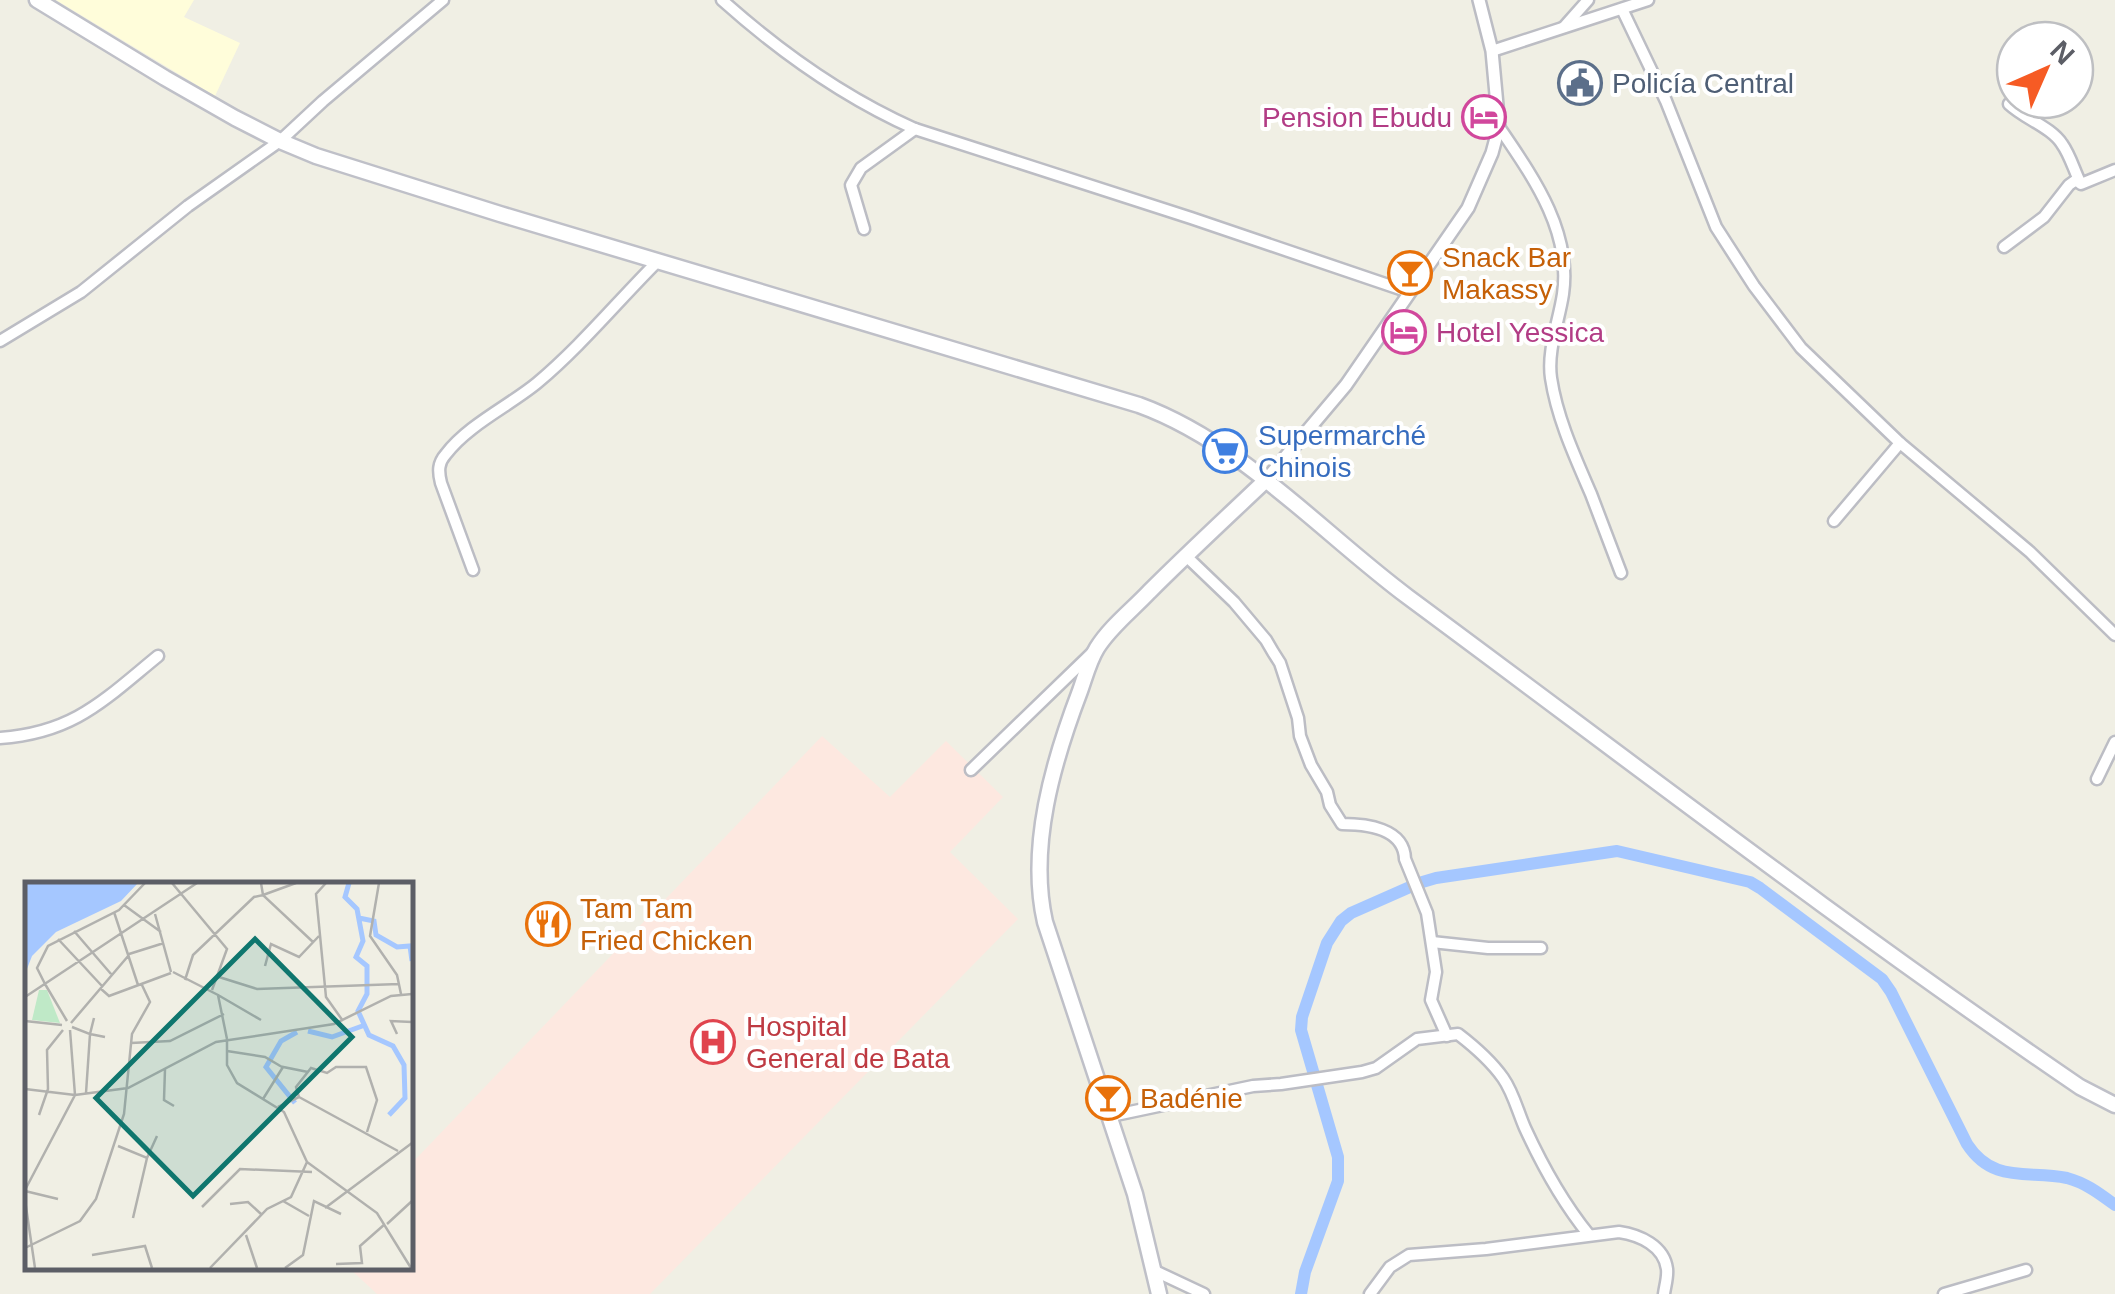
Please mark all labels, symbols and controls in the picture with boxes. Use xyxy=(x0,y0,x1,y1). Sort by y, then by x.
north arrow xyxy=(1995,20,2095,120)
text: N xyxy=(2044,35,2080,71)
public building icon: Policía Central xyxy=(1557,60,1603,106)
place label: Policía Central xyxy=(1612,68,1794,99)
hotel icon: Pension Ebudu xyxy=(1461,94,1507,140)
place label: Pension Ebudu xyxy=(1262,102,1452,133)
place label: Snack Bar Makassy xyxy=(1442,242,1571,305)
bar icon: Snack Bar Makassy xyxy=(1387,250,1433,296)
hotel icon: Hotel Yessica xyxy=(1381,309,1427,355)
place label: Hotel Yessica xyxy=(1436,317,1605,348)
place label: Supermarché Chinois xyxy=(1258,420,1426,483)
supermarket icon: Supermarché Chinois xyxy=(1202,428,1248,474)
inset map xyxy=(25,882,412,1269)
place label: Tam Tam Fried Chicken xyxy=(580,893,753,956)
restaurant icon: Tam Tam Fried Chicken xyxy=(525,901,571,947)
place label: Hospital General de Bata xyxy=(746,1011,950,1074)
hospital icon: Hospital General de Bata xyxy=(690,1019,736,1065)
bar icon: Badénie xyxy=(1085,1075,1131,1121)
place label: Badénie xyxy=(1140,1083,1243,1114)

